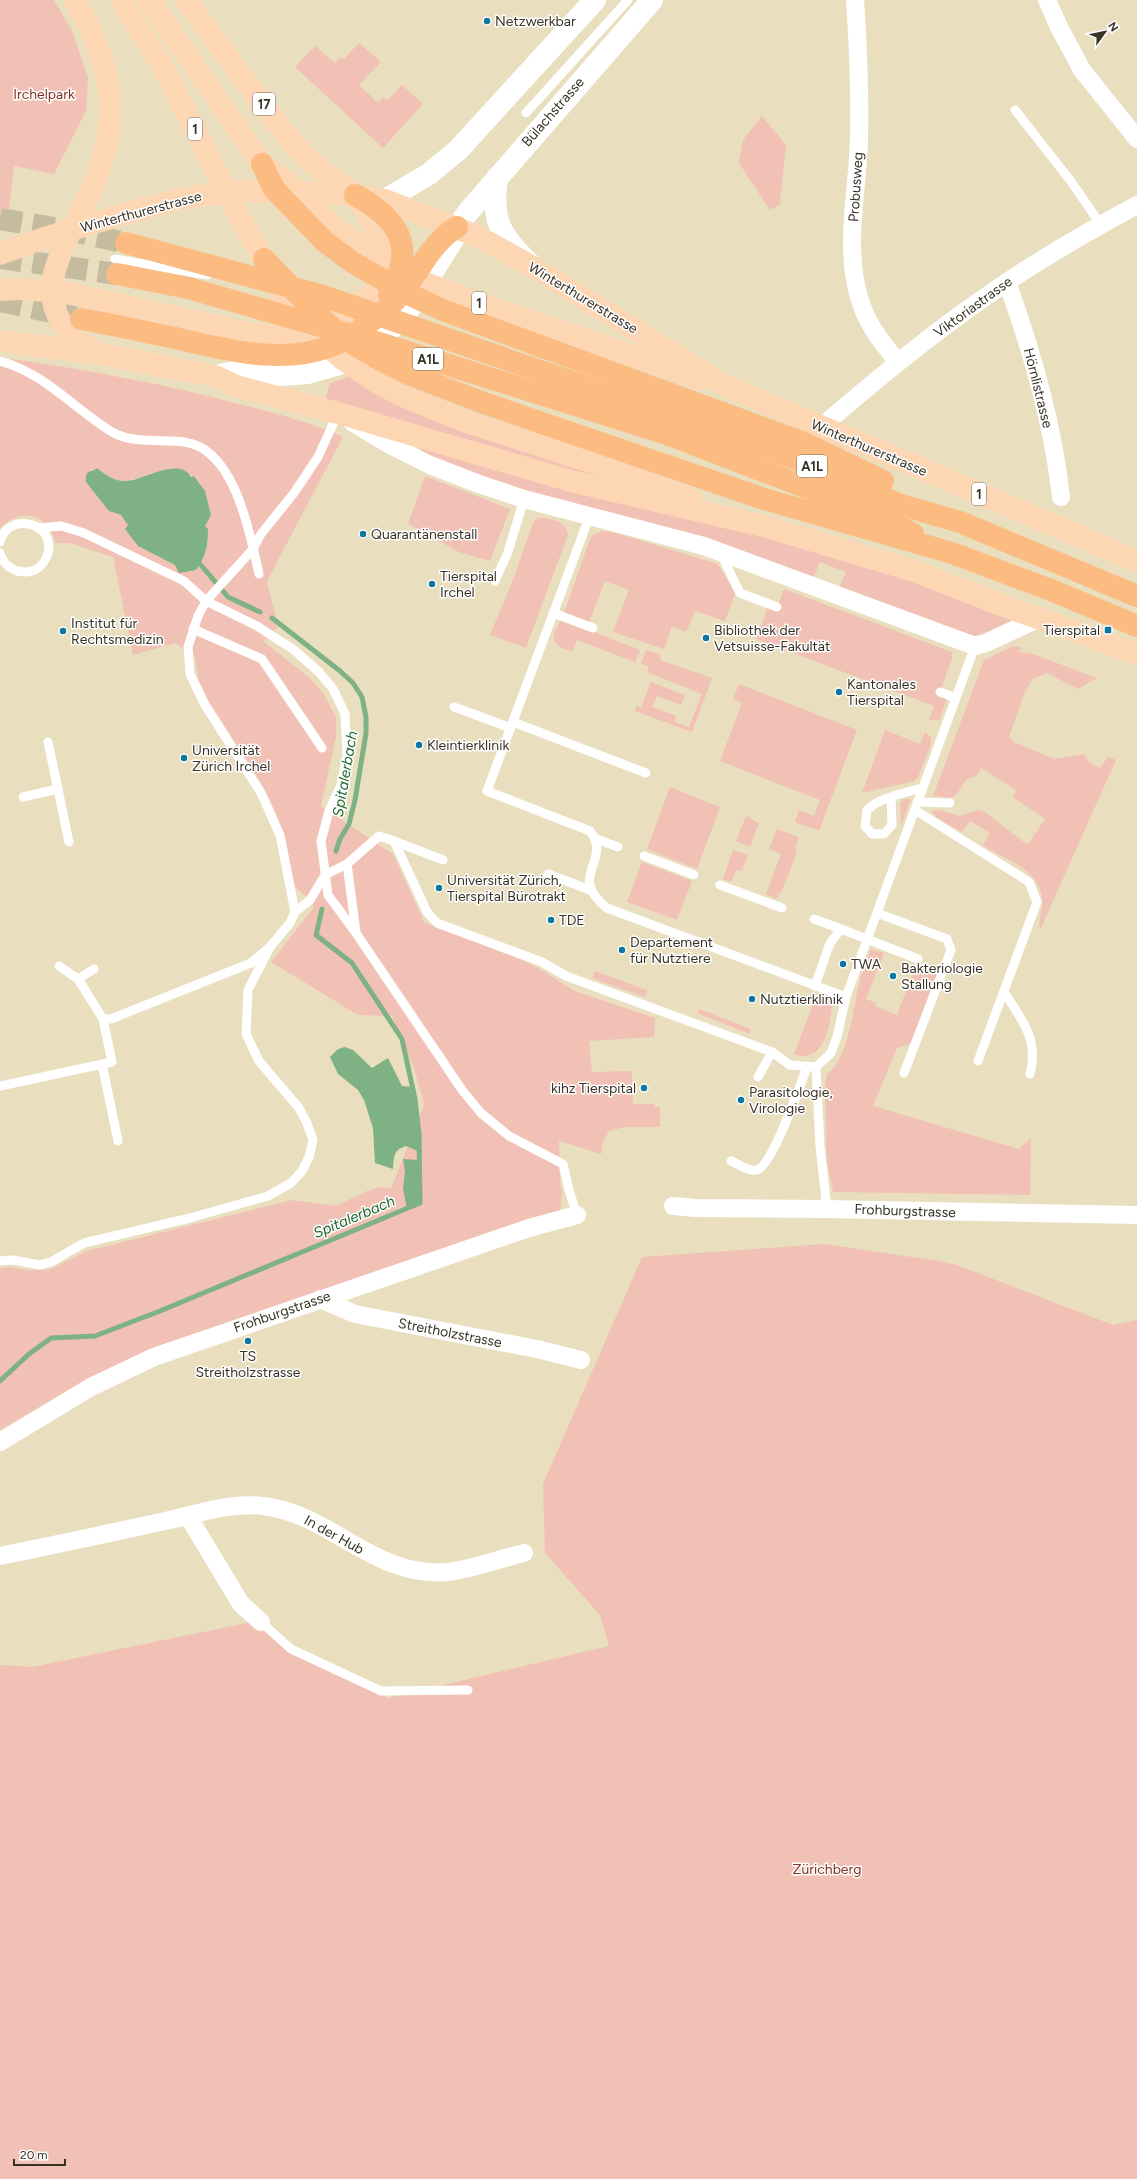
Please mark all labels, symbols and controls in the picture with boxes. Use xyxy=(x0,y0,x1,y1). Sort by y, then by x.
north arrow xyxy=(1085,12,1125,52)
place label: Netzwerkbar xyxy=(495,13,576,30)
marker: Netzwerkbar xyxy=(482,16,492,26)
text: N xyxy=(1105,20,1121,34)
street label: Bülachstrasse xyxy=(518,74,588,150)
park label: Irchelpark xyxy=(13,86,75,103)
road number: 17 xyxy=(253,93,275,115)
road number: 1 xyxy=(188,118,202,140)
street label: Probusweg xyxy=(845,151,867,223)
street label: Winterthurerstrasse xyxy=(79,188,204,236)
street label: Winterthurerstrasse xyxy=(525,259,641,338)
street label: Viktoriastrasse xyxy=(931,273,1016,341)
road number: 1 xyxy=(472,292,486,314)
street label: Hörnlistrasse xyxy=(1020,346,1056,430)
road number: A1L xyxy=(413,348,443,370)
street label: Winterthurerstrasse xyxy=(808,416,930,480)
road number: A1L xyxy=(797,455,827,477)
road number: 1 xyxy=(972,483,986,505)
place label: Quarantänenstall xyxy=(371,526,477,543)
marker: Quarantänenstall xyxy=(358,529,368,539)
place label: Tierspital Irchel xyxy=(440,568,497,601)
marker: Tierspital Irchel xyxy=(427,579,437,589)
place label: Institut für Rechtsmedizin xyxy=(71,615,164,648)
place label: Bibliothek der Vetsuisse-Fakultät xyxy=(714,622,830,655)
place label: Tierspital xyxy=(1043,622,1100,639)
marker: Tierspital xyxy=(1103,625,1113,635)
marker: Institut für Rechtsmedizin xyxy=(58,626,68,636)
marker: Bibliothek der Vetsuisse-Fakultät xyxy=(701,633,711,643)
place label: Kantonales Tierspital xyxy=(847,676,916,709)
marker: Kantonales Tierspital xyxy=(834,687,844,697)
water label: Spitalerbach xyxy=(329,730,361,818)
place label: Kleintierklinik xyxy=(427,737,509,754)
marker: Kleintierklinik xyxy=(414,740,424,750)
place label: Universität Zürich Irchel xyxy=(192,742,270,775)
marker: Universität Zürich Irchel xyxy=(179,753,189,763)
place label: Universität Zürich, Tierspital Bürotrakt xyxy=(447,872,566,905)
marker: Universität Zürich, Tierspital Bürotrakt xyxy=(434,883,444,893)
place label: TDE xyxy=(559,912,585,929)
marker: TDE xyxy=(546,915,556,925)
place label: Departement für Nutztiere xyxy=(630,934,713,967)
marker: Departement für Nutztiere xyxy=(617,945,627,955)
place label: TWA xyxy=(851,956,882,973)
marker: TWA xyxy=(838,959,848,969)
place label: Bakteriologie Stallung xyxy=(901,960,983,993)
marker: Bakteriologie Stallung xyxy=(888,971,898,981)
place label: Nutztierklinik xyxy=(760,991,843,1008)
marker: Nutztierklinik xyxy=(747,994,757,1004)
place label: kihz Tierspital xyxy=(551,1080,636,1097)
marker: kihz Tierspital xyxy=(639,1083,649,1093)
place label: Parasitologie, Virologie xyxy=(749,1084,833,1117)
marker: Parasitologie, Virologie xyxy=(736,1095,746,1105)
water label: Spitalerbach xyxy=(310,1192,398,1242)
street label: Frohburgstrasse xyxy=(854,1201,956,1221)
street label: Frohburgstrasse xyxy=(231,1287,333,1337)
street label: Streitholzstrasse xyxy=(397,1315,504,1351)
marker: TS Streitholzstrasse xyxy=(243,1336,253,1346)
place label: TS Streitholzstrasse xyxy=(195,1348,301,1381)
street label: In der Hub xyxy=(301,1512,367,1558)
park label: Zürichberg xyxy=(793,1861,861,1878)
scale bar xyxy=(14,2141,65,2167)
text: 20 m xyxy=(20,2148,48,2162)

